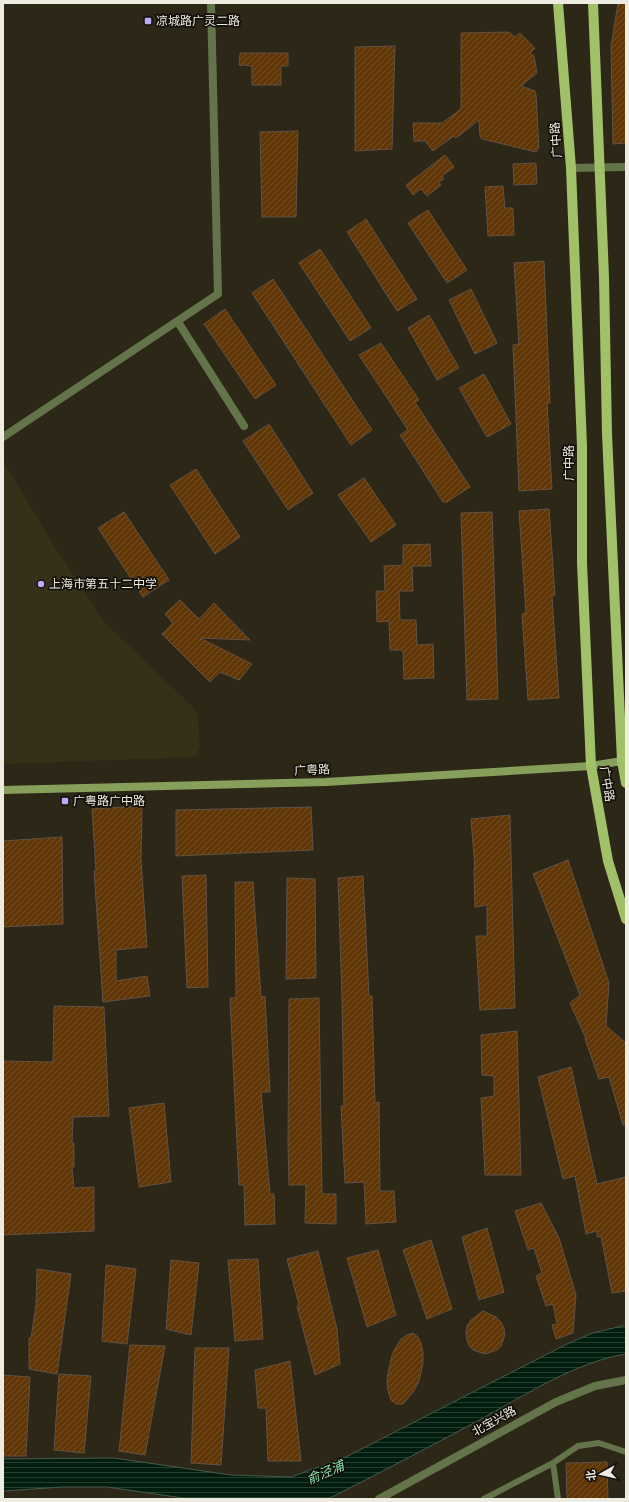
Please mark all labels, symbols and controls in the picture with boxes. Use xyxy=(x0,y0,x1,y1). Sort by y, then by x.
place label: 凉城路广灵二路 xyxy=(156,14,240,28)
marker: 凉城路广灵二路 xyxy=(143,16,153,26)
street label: 广中路 xyxy=(548,122,564,158)
street label: 广中路 xyxy=(562,445,576,481)
place label: 上海市第五十二中学 xyxy=(49,577,157,591)
marker: 上海市第五十二中学 xyxy=(36,579,46,589)
street label: 广粤路 xyxy=(294,762,330,778)
street label: 广中路 xyxy=(597,765,617,803)
place label: 广粤路广中路 xyxy=(73,794,145,808)
marker: 广粤路广中路 xyxy=(60,796,70,806)
street label: 北宝兴路 xyxy=(470,1403,518,1439)
north arrow xyxy=(581,1454,621,1494)
water label: 俞泾浦 xyxy=(304,1457,348,1487)
text: 北 xyxy=(584,1469,599,1482)

